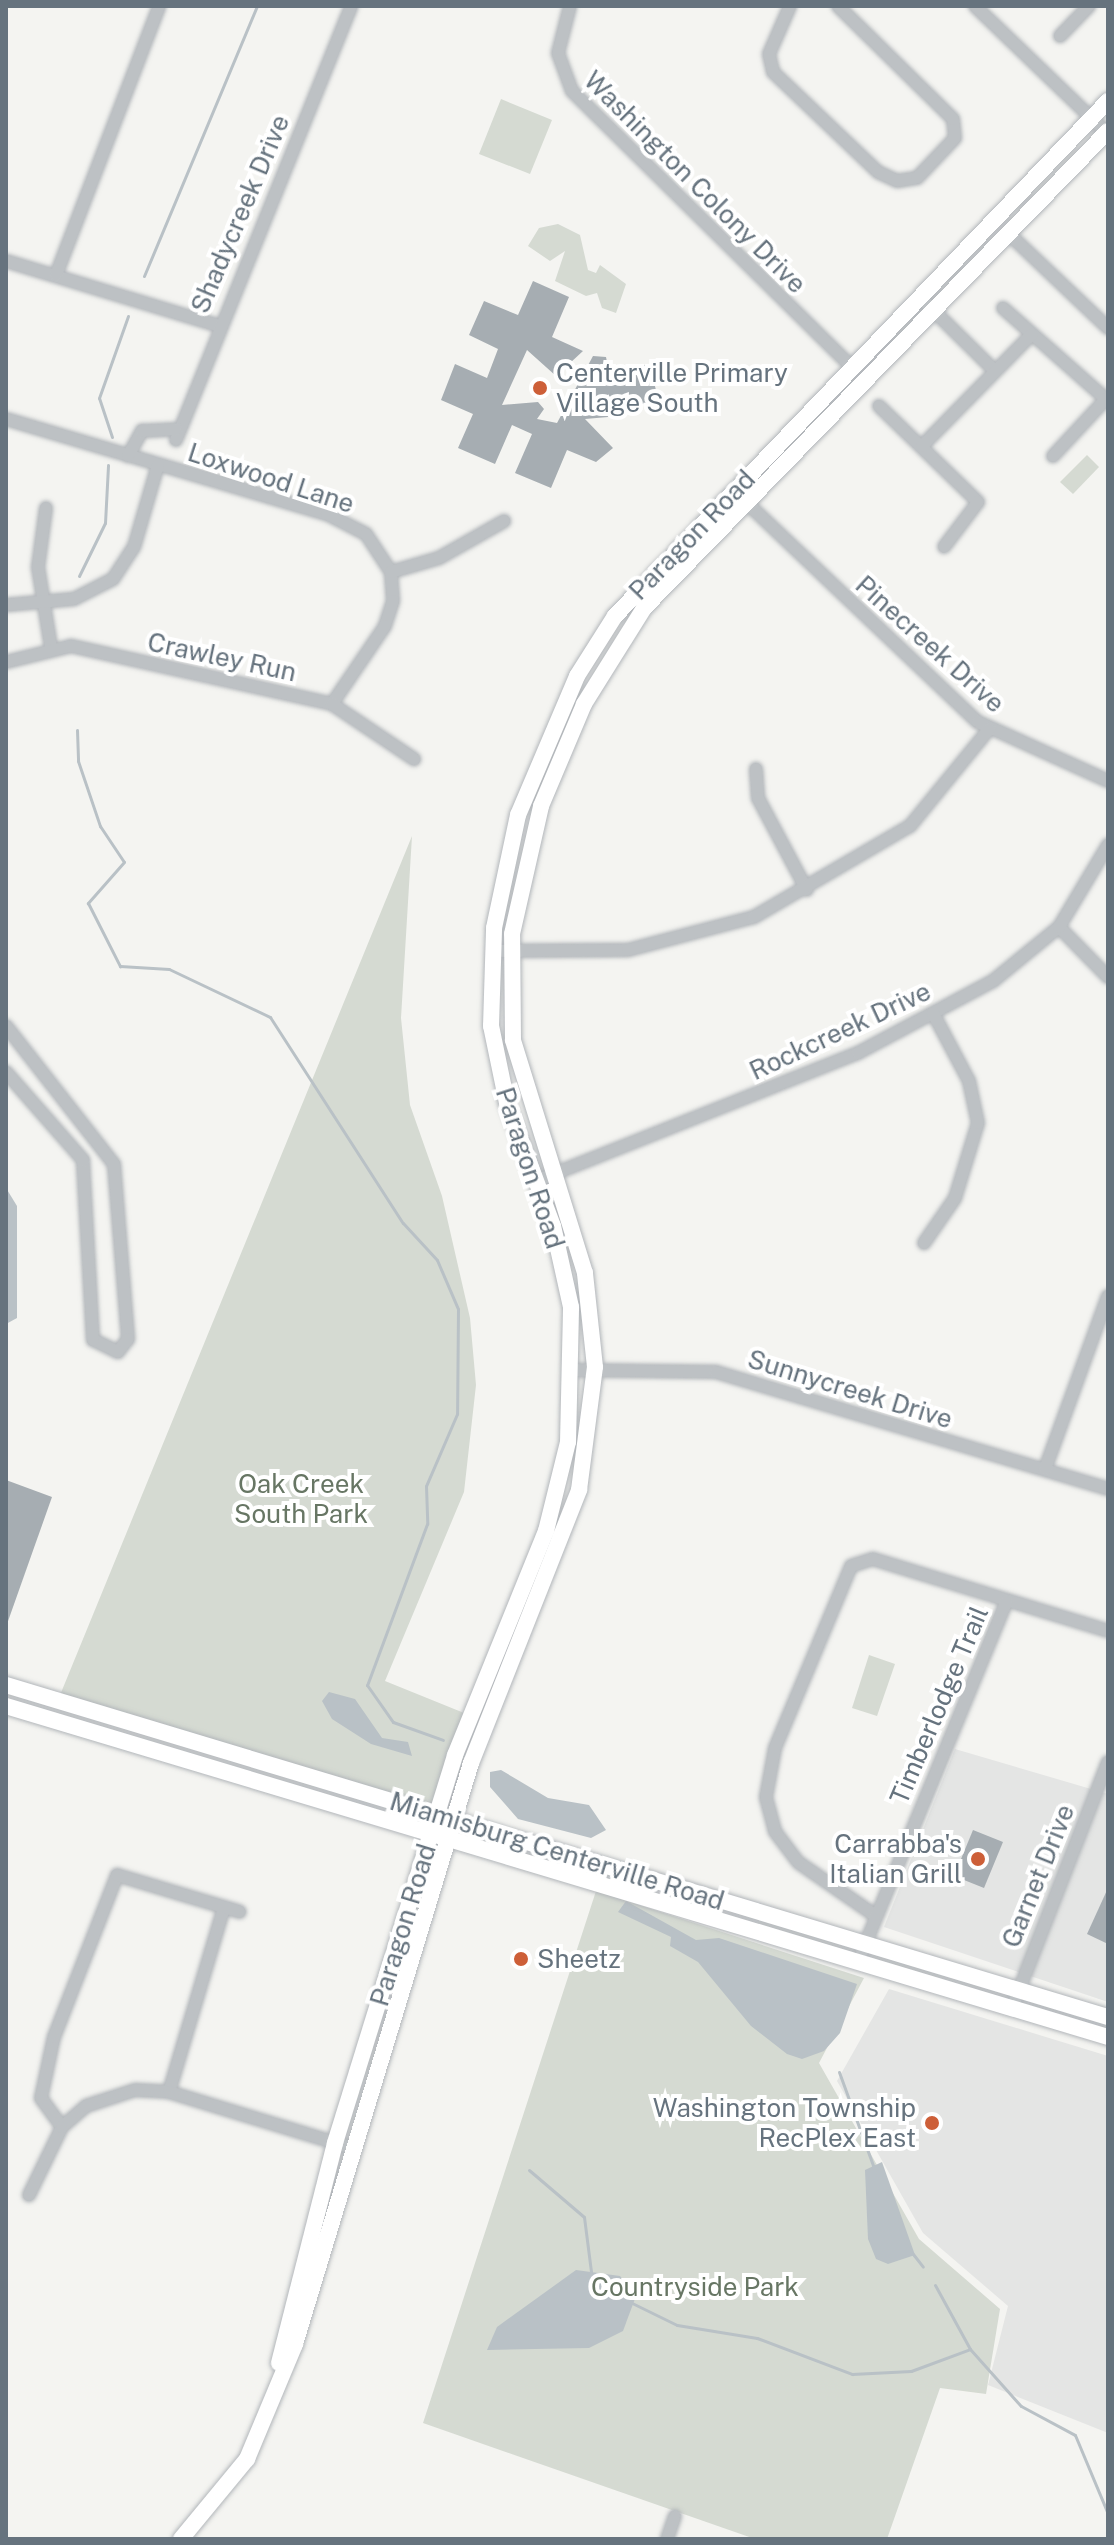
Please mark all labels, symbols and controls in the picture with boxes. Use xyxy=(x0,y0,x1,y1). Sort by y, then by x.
street label: Washington Colony Drive xyxy=(577,64,813,300)
street label: Shadycreek Drive xyxy=(184,110,296,318)
place label: Centerville Primary Village South xyxy=(556,357,788,418)
marker: Centerville Primary Village South xyxy=(531,379,549,397)
street label: Loxwood Lane xyxy=(184,436,358,520)
street label: Paragon Road xyxy=(622,464,762,606)
street label: Pinecreek Drive xyxy=(849,569,1011,719)
street label: Crawley Run xyxy=(145,626,299,688)
street label: Rockcreek Drive xyxy=(744,975,936,1087)
street label: Paragon Road xyxy=(489,1083,571,1253)
street label: Sunnycreek Drive xyxy=(744,1343,956,1435)
park label: Oak Creek South Park xyxy=(234,1468,368,1530)
street label: Timberlodge Trail xyxy=(883,1601,995,1809)
street label: Miamisburg Centerville Road xyxy=(386,1785,728,1917)
street label: Garnet Drive xyxy=(995,1800,1081,1952)
place label: Carrabba's Italian Grill xyxy=(829,1828,962,1890)
street label: Paragon Road xyxy=(364,1840,442,2010)
marker: Carrabba's Italian Grill xyxy=(969,1850,987,1868)
place label: Sheetz xyxy=(537,1943,621,1975)
marker: Sheetz xyxy=(512,1950,530,1968)
place label: Washington Township RecPlex East xyxy=(653,2092,916,2154)
marker: Washington Township RecPlex East xyxy=(923,2114,941,2132)
park label: Countryside Park xyxy=(591,2271,799,2303)

